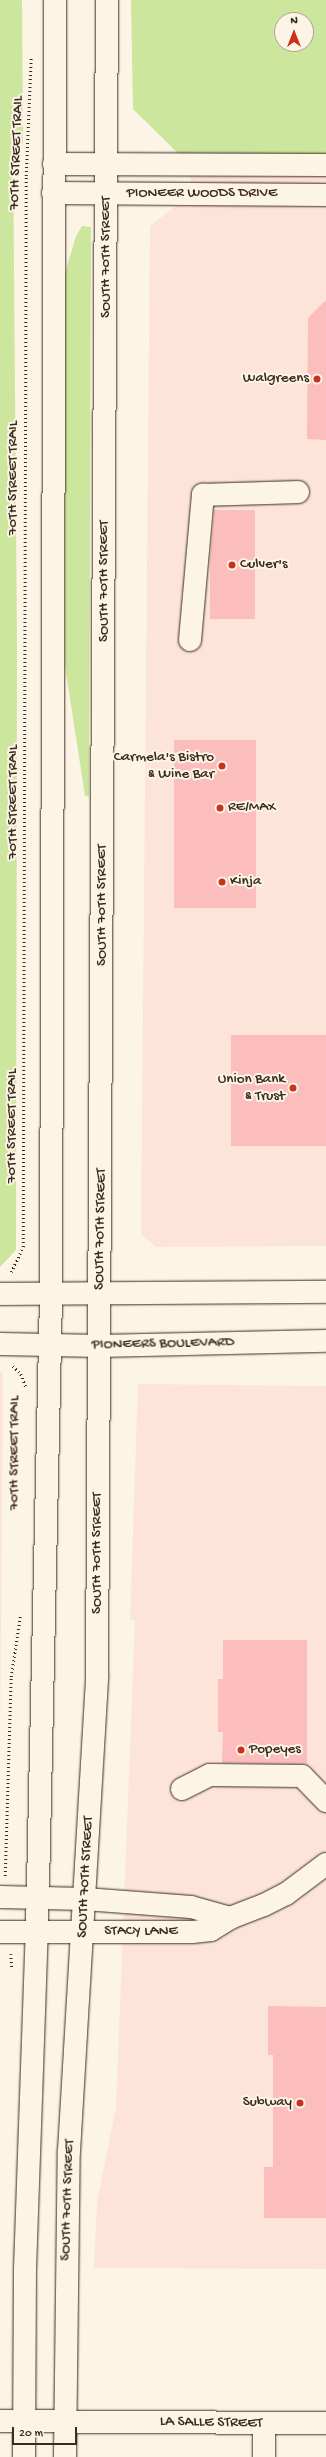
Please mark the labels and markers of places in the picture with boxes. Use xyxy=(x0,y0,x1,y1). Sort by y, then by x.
place label: Walgreens xyxy=(243,370,309,388)
marker: Walgreens xyxy=(312,374,322,384)
place label: Culver's xyxy=(240,556,287,574)
marker: Culver's xyxy=(227,560,237,570)
place label: Carmela's Bistro & Wine Bar xyxy=(114,748,214,783)
marker: Carmela's Bistro & Wine Bar xyxy=(217,761,227,771)
place label: RE/MAX xyxy=(228,799,276,817)
marker: RE/MAX xyxy=(215,803,225,813)
place label: Kinja xyxy=(230,873,261,891)
marker: Kinja xyxy=(217,877,227,887)
place label: Union Bank & Trust xyxy=(218,1070,285,1105)
marker: Union Bank & Trust xyxy=(288,1083,298,1093)
place label: Popeyes xyxy=(249,1741,301,1759)
marker: Popeyes xyxy=(236,1745,246,1755)
place label: Subway xyxy=(243,2094,292,2112)
marker: Subway xyxy=(295,2098,305,2108)

